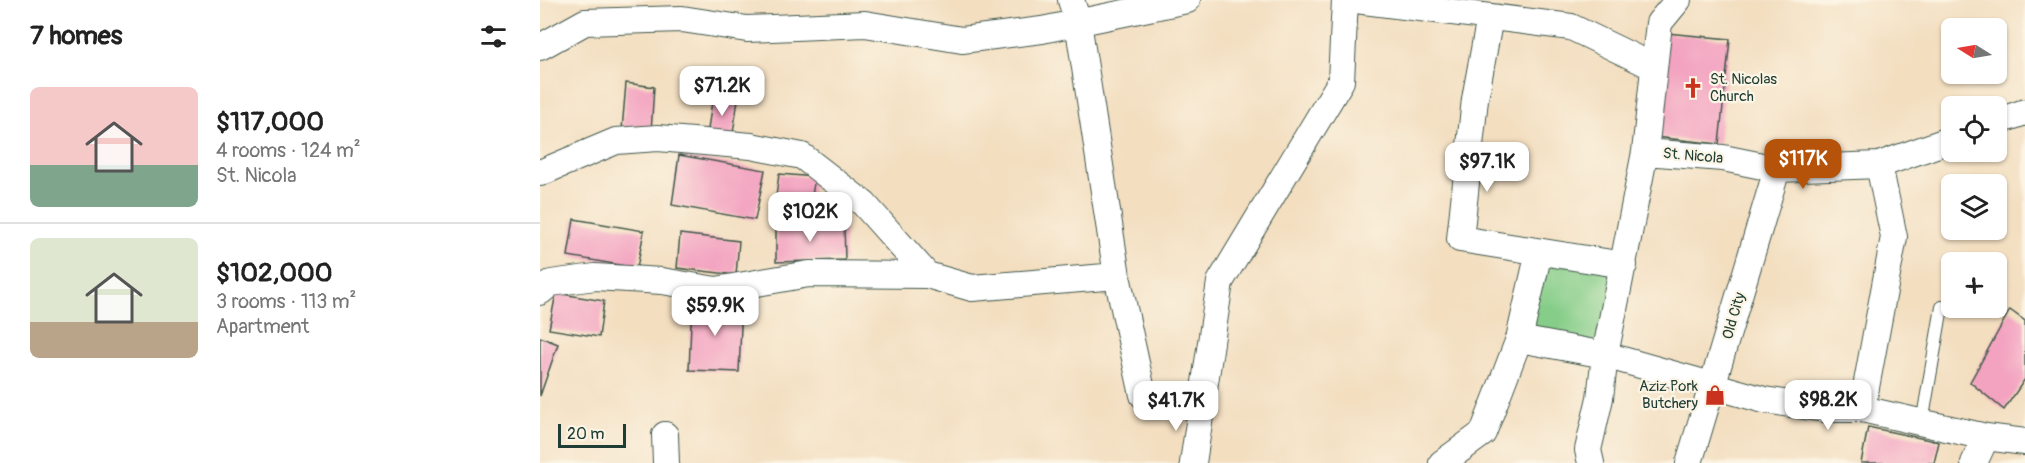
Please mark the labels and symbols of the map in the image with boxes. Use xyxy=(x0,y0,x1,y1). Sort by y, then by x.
north arrow xyxy=(1941,18,2007,84)
pin: $71.2K xyxy=(673,66,771,117)
place label: St. Nicolas Church xyxy=(1710,70,1777,106)
church icon: St. Nicolas Church xyxy=(1681,76,1705,100)
pin: $117K xyxy=(1761,139,1845,190)
pin: $97.1K xyxy=(1438,142,1536,193)
street label: St. Nicola xyxy=(1662,144,1724,168)
pin: $102K xyxy=(768,192,852,243)
pin: $59.9K xyxy=(666,286,764,337)
street label: Old City xyxy=(1718,290,1750,342)
place label: Aziz Pork Butchery xyxy=(1639,377,1699,413)
pin: $98.2K xyxy=(1779,380,1877,431)
pin: $41.7K xyxy=(1127,381,1225,432)
shop icon: Aziz Pork Butchery xyxy=(1703,383,1727,407)
scale bar xyxy=(558,421,626,448)

